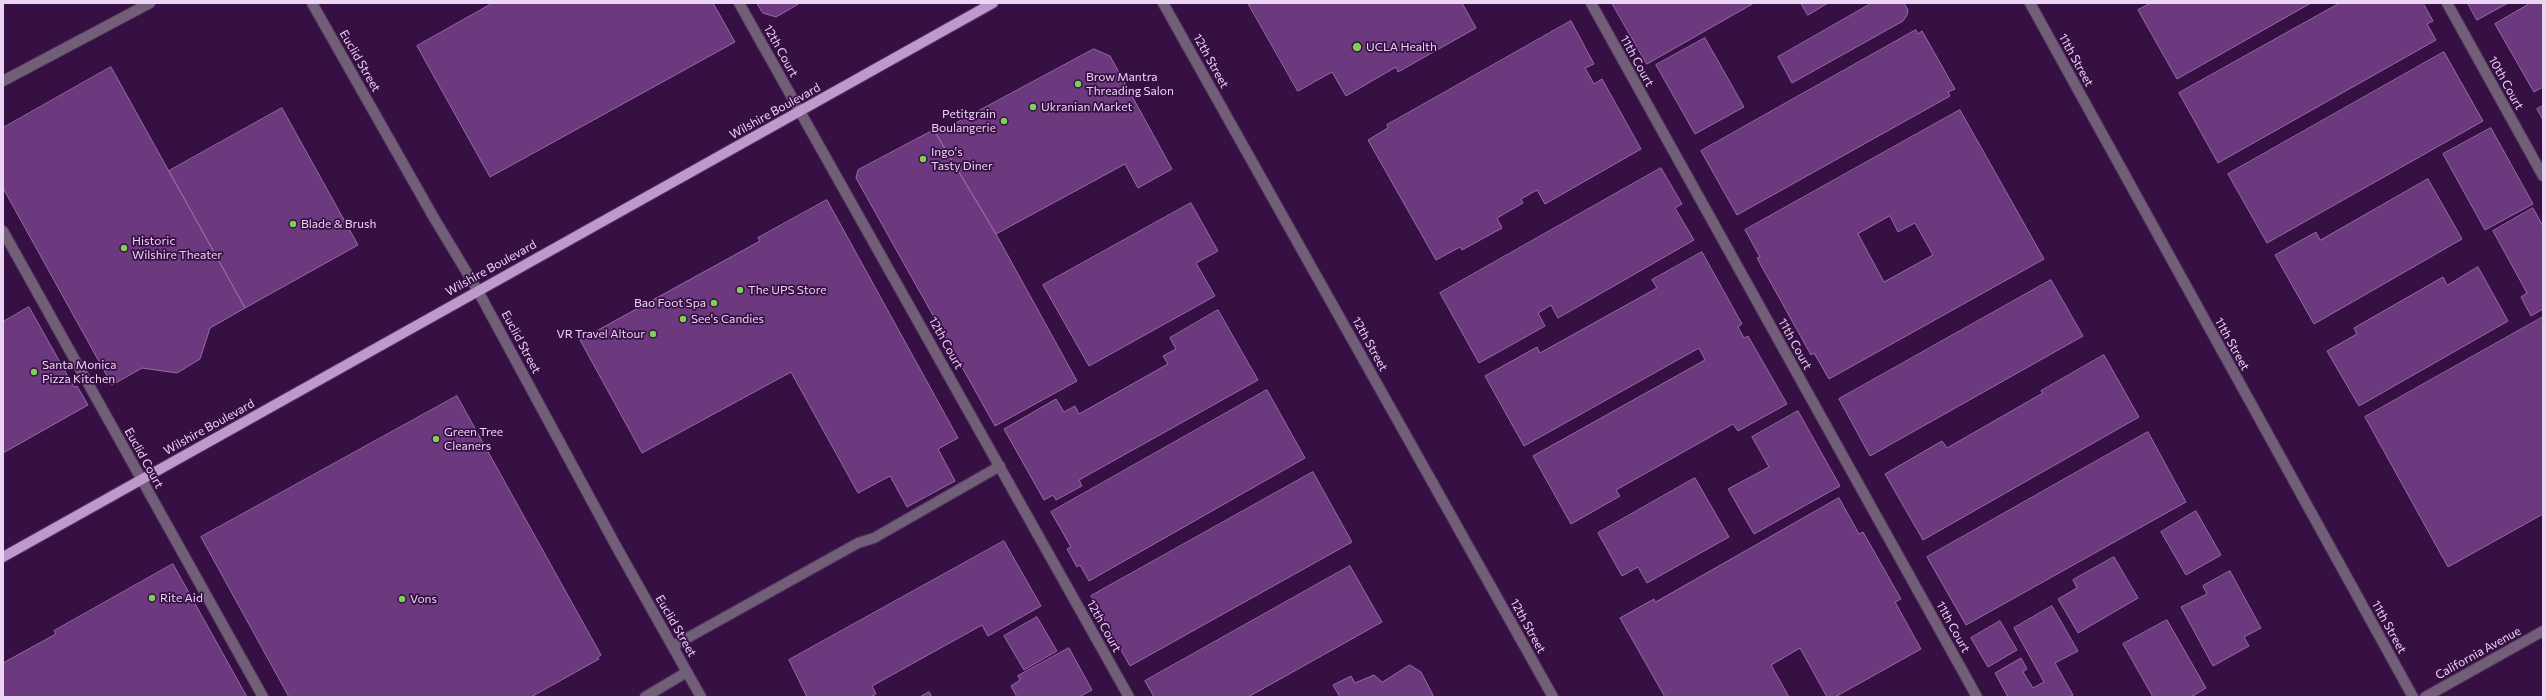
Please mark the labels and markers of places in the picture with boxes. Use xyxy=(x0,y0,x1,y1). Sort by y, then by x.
place label: UCLA Health xyxy=(1366,40,1437,54)
marker: UCLA Health xyxy=(1351,41,1363,53)
place label: Brow Mantra Threading Salon xyxy=(1086,70,1174,98)
marker: Brow Mantra Threading Salon xyxy=(1073,79,1083,89)
place label: Ukranian Market xyxy=(1041,100,1132,114)
marker: Ukranian Market xyxy=(1028,102,1038,112)
place label: Petitgrain Boulangerie xyxy=(931,107,996,135)
marker: Petitgrain Boulangerie xyxy=(999,116,1009,126)
place label: Ingo's Tasty Diner xyxy=(931,145,993,173)
marker: Ingo's Tasty Diner xyxy=(918,154,928,164)
place label: Blade & Brush xyxy=(301,217,376,231)
marker: Blade & Brush xyxy=(288,219,298,229)
place label: Historic Wilshire Theater xyxy=(132,234,222,262)
marker: Historic Wilshire Theater xyxy=(119,243,129,253)
place label: The UPS Store xyxy=(748,283,827,297)
marker: The UPS Store xyxy=(735,285,745,295)
place label: Bao Foot Spa xyxy=(634,296,706,310)
marker: Bao Foot Spa xyxy=(709,298,719,308)
place label: See's Candies xyxy=(691,312,764,326)
marker: See's Candies xyxy=(678,314,688,324)
place label: VR Travel Altour xyxy=(556,327,645,341)
marker: VR Travel Altour xyxy=(648,329,658,339)
place label: Santa Monica Pizza Kitchen xyxy=(42,358,116,386)
marker: Santa Monica Pizza Kitchen xyxy=(29,367,39,377)
place label: Green Tree Cleaners xyxy=(444,425,503,453)
marker: Green Tree Cleaners xyxy=(431,434,441,444)
place label: Rite Aid xyxy=(160,591,203,605)
place label: Vons xyxy=(410,592,437,606)
marker: Rite Aid xyxy=(147,593,157,603)
marker: Vons xyxy=(397,594,407,604)

